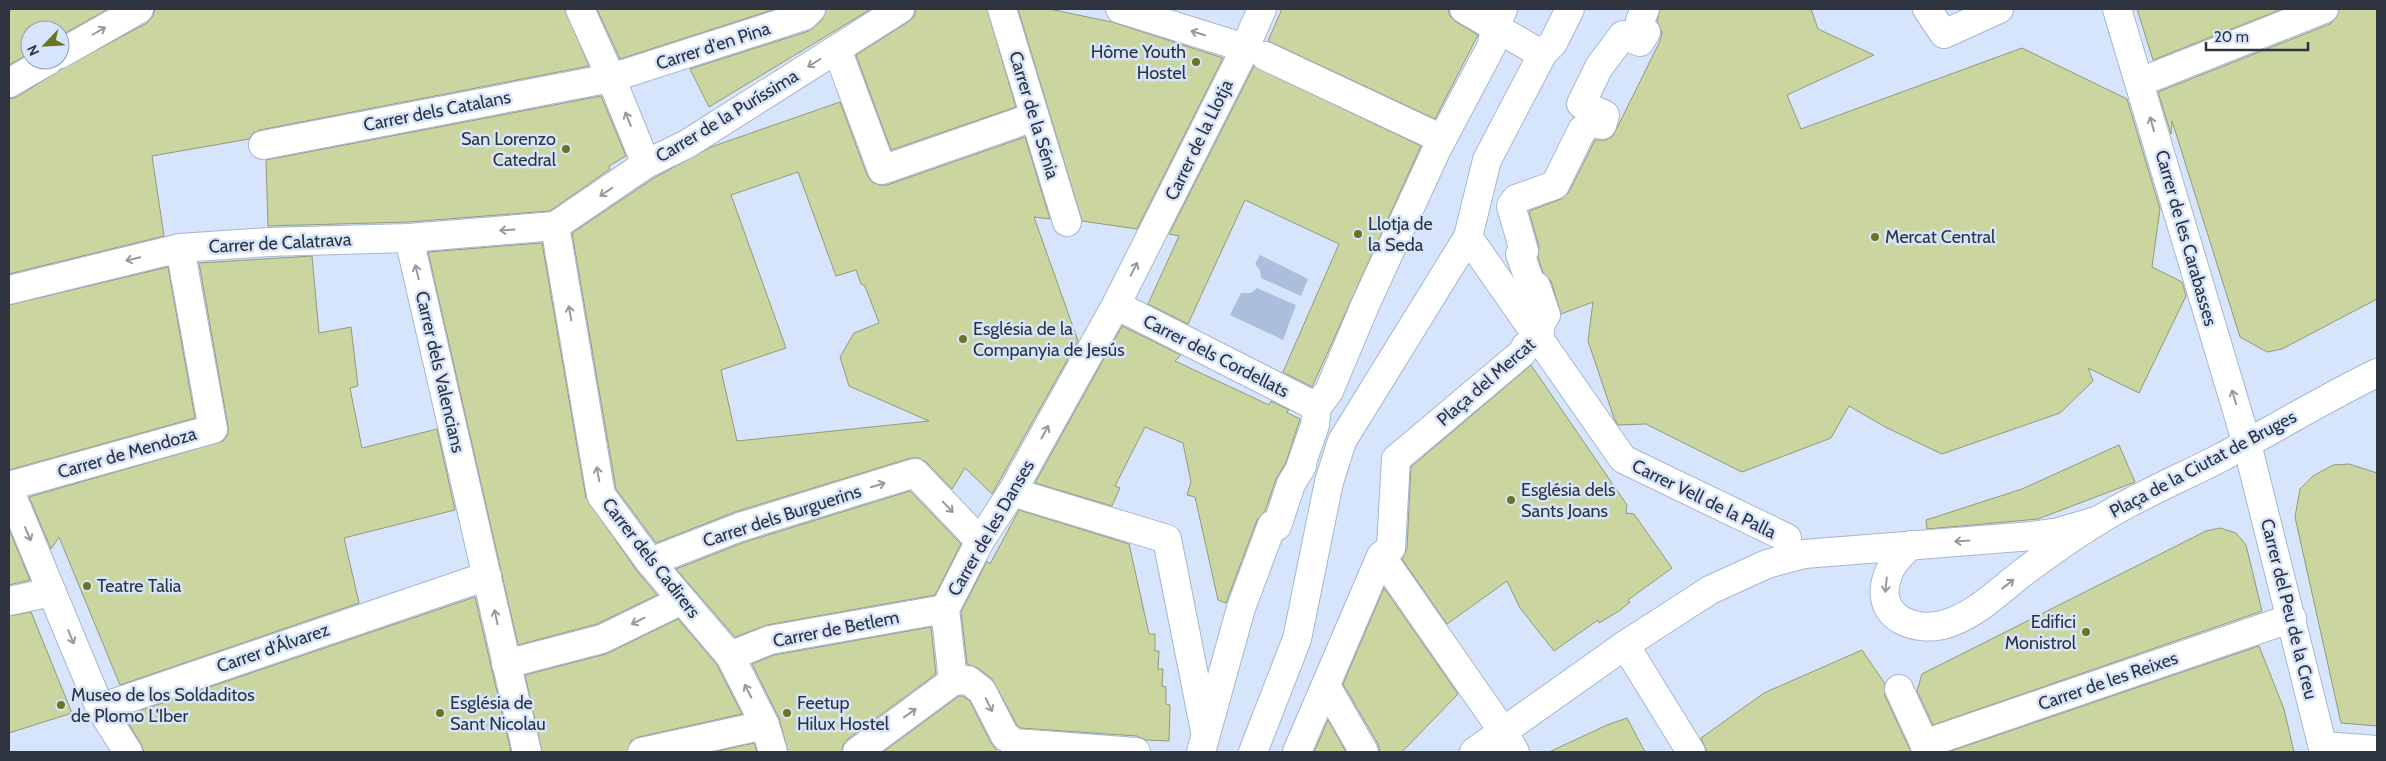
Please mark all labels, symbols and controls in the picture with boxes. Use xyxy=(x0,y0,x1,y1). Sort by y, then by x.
street label: Carrer d'en Pina xyxy=(653,17,773,75)
north arrow xyxy=(20,20,70,70)
scale bar xyxy=(2206,20,2308,52)
one-way arrow xyxy=(92,26,106,36)
one-way arrow xyxy=(1191,28,1207,38)
text: 20 m xyxy=(2214,28,2249,46)
place label: Hôme Youth Hostel xyxy=(1091,41,1187,84)
text: N xyxy=(23,42,43,59)
street label: Carrer de la Sénia xyxy=(1004,49,1064,182)
marker: Hôme Youth Hostel xyxy=(1190,56,1202,68)
one-way arrow xyxy=(808,59,822,69)
street label: Carrer de la Puríssima xyxy=(652,65,803,167)
street label: Carrer de la Llotja xyxy=(1160,76,1238,204)
street label: Carrer dels Catalans xyxy=(362,86,512,136)
one-way arrow xyxy=(623,112,632,127)
one-way arrow xyxy=(2147,116,2157,132)
place label: San Lorenzo Catedral xyxy=(461,128,557,171)
marker: San Lorenzo Catedral xyxy=(560,143,572,155)
street label: Carrer de les Carabasses xyxy=(2150,147,2222,329)
one-way arrow xyxy=(599,187,613,197)
place label: Llotja de la Seda xyxy=(1368,213,1433,256)
one-way arrow xyxy=(499,226,515,235)
place label: Mercat Central xyxy=(1885,226,1996,248)
street label: Carrer de Calatrava xyxy=(208,228,352,258)
marker: Llotja de la Seda xyxy=(1352,228,1364,240)
marker: Mercat Central xyxy=(1869,231,1881,243)
one-way arrow xyxy=(125,255,141,264)
one-way arrow xyxy=(1130,262,1140,277)
one-way arrow xyxy=(412,265,421,281)
street label: Carrer dels Valencians xyxy=(411,289,469,455)
one-way arrow xyxy=(565,306,575,322)
street label: Carrer dels Cordellats xyxy=(1139,310,1293,402)
place label: Església de la Companyia de Jesús xyxy=(973,318,1125,361)
marker: Església de la Companyia de Jesús xyxy=(957,333,969,345)
street label: Plaça del Mercat xyxy=(1432,333,1540,431)
one-way arrow xyxy=(2228,389,2238,405)
street label: Plaça de la Ciutat de Bruges xyxy=(2106,405,2300,523)
street label: Carrer de Mendoza xyxy=(55,423,199,483)
one-way arrow xyxy=(1040,424,1050,439)
street label: Carrer Vell de la Palla xyxy=(1628,455,1780,544)
street label: Carrer de les Danses xyxy=(943,456,1039,600)
one-way arrow xyxy=(592,466,602,482)
one-way arrow xyxy=(870,479,886,489)
place label: Església dels Sants Joans xyxy=(1521,479,1616,522)
street label: Carrer dels Burguerins xyxy=(700,480,864,552)
street label: Carrer dels Cadirers xyxy=(597,494,705,622)
marker: Església dels Sants Joans xyxy=(1505,494,1517,506)
one-way arrow xyxy=(942,501,954,514)
street label: Carrer del Peu de la Creu xyxy=(2256,516,2322,702)
one-way arrow xyxy=(23,526,33,541)
one-way arrow xyxy=(1954,537,1970,546)
place label: Teatre Talia xyxy=(97,575,182,597)
one-way arrow xyxy=(1881,577,1890,593)
one-way arrow xyxy=(2001,579,2014,590)
marker: Teatre Talia xyxy=(81,580,93,592)
street label: Carrer de Betlem xyxy=(771,606,901,652)
one-way arrow xyxy=(491,609,500,625)
place label: Edifici Monistrol xyxy=(2005,611,2077,654)
one-way arrow xyxy=(631,617,646,627)
street label: Carrer d'Álvarez xyxy=(214,618,333,678)
marker: Edifici Monistrol xyxy=(2080,626,2092,638)
one-way arrow xyxy=(66,629,76,644)
street label: Carrer de les Reixes xyxy=(2035,647,2181,715)
place label: Museo de los Soldaditos de Plomo L'Iber xyxy=(71,684,255,727)
one-way arrow xyxy=(743,684,753,699)
place label: Església de Sant Nicolau xyxy=(450,692,546,735)
place label: Feetup Hilux Hostel xyxy=(797,692,890,735)
one-way arrow xyxy=(985,697,994,712)
marker: Museo de los Soldaditos de Plomo L'Iber xyxy=(55,699,67,711)
marker: Església de Sant Nicolau xyxy=(434,707,446,719)
marker: Feetup Hilux Hostel xyxy=(781,707,793,719)
one-way arrow xyxy=(903,708,917,718)

